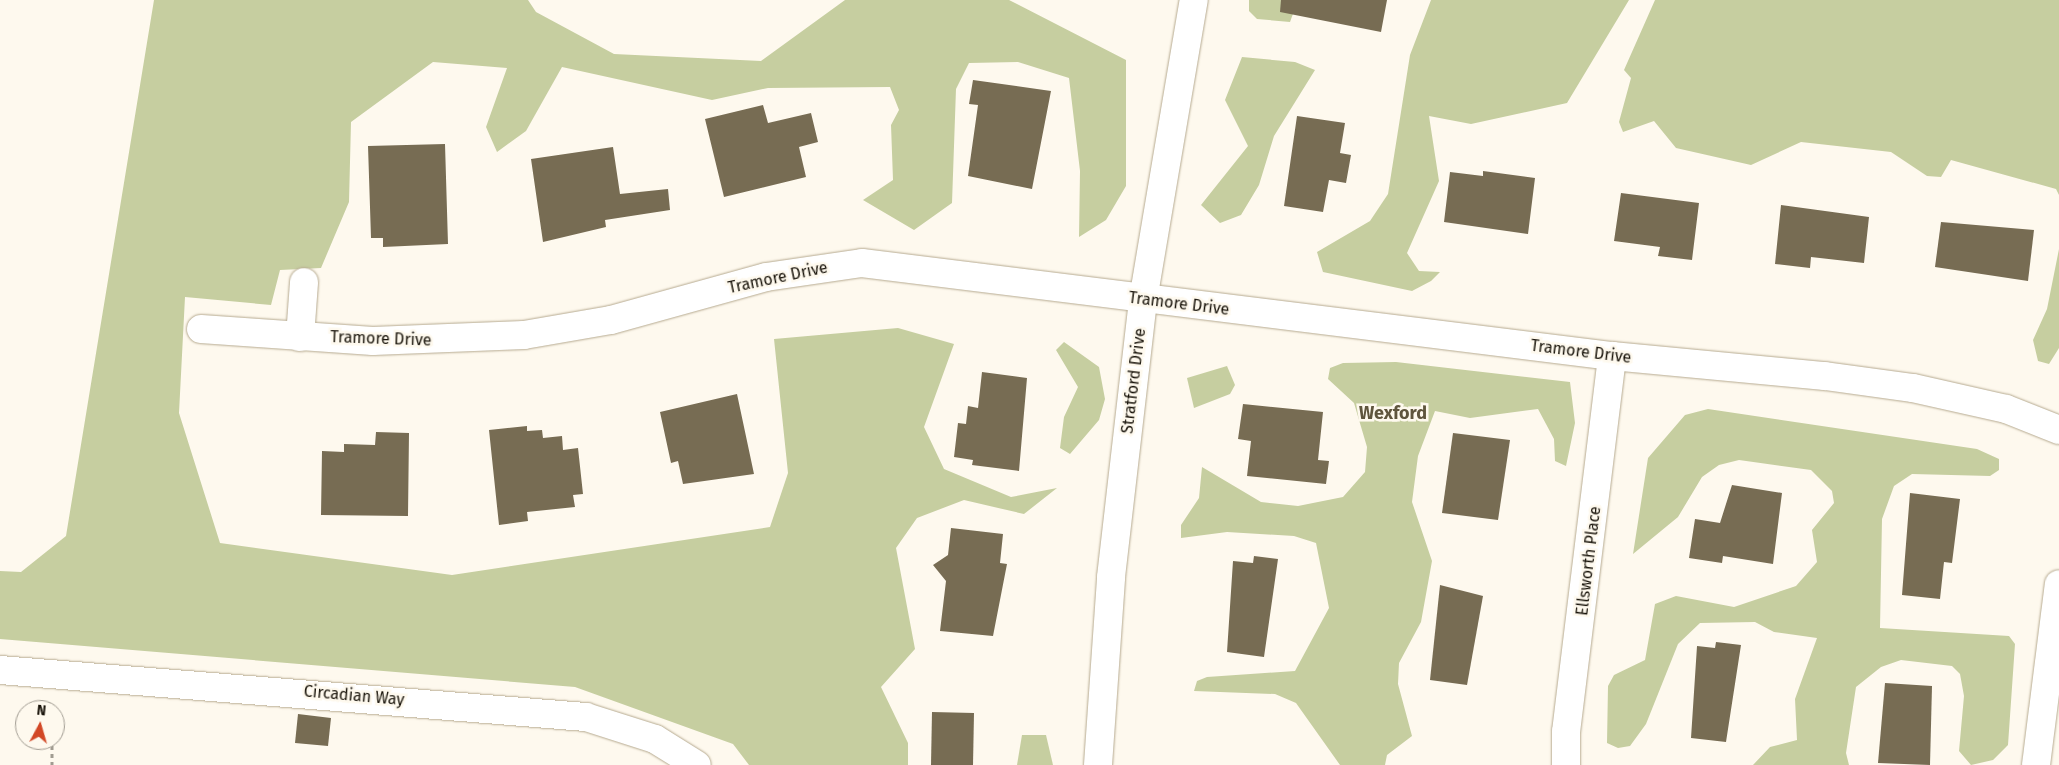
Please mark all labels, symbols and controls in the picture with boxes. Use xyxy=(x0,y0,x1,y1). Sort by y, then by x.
street label: Tramore Drive xyxy=(726,258,830,298)
street label: Tramore Drive xyxy=(1128,288,1230,320)
street label: Stratford Drive xyxy=(1118,327,1150,435)
street label: Tramore Drive xyxy=(330,328,432,350)
street label: Tramore Drive xyxy=(1530,336,1632,368)
district label: Wexford xyxy=(1359,402,1427,424)
street label: Ellsworth Place xyxy=(1573,505,1605,617)
street label: Circadian Way xyxy=(303,682,405,710)
north arrow xyxy=(15,700,65,750)
text: N xyxy=(36,702,47,720)

